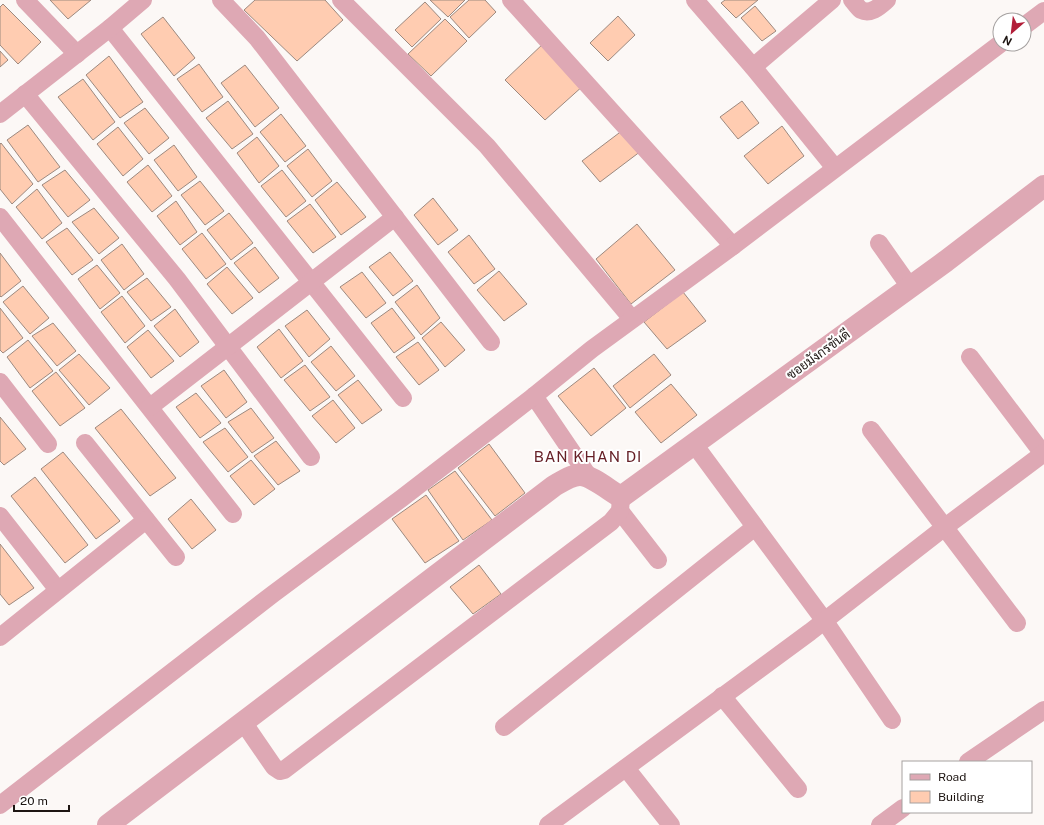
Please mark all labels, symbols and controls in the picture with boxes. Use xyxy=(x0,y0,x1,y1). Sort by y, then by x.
north arrow xyxy=(992,12,1032,52)
text: N xyxy=(1001,34,1014,48)
street label: ซอยมังกรขันดี xyxy=(783,325,853,382)
district label: BAN KHAN DI xyxy=(534,448,642,465)
legend xyxy=(902,761,1032,813)
text: Road xyxy=(938,770,966,784)
scale bar xyxy=(14,787,69,813)
text: Building xyxy=(938,790,984,804)
text: 20 m xyxy=(20,794,48,808)

